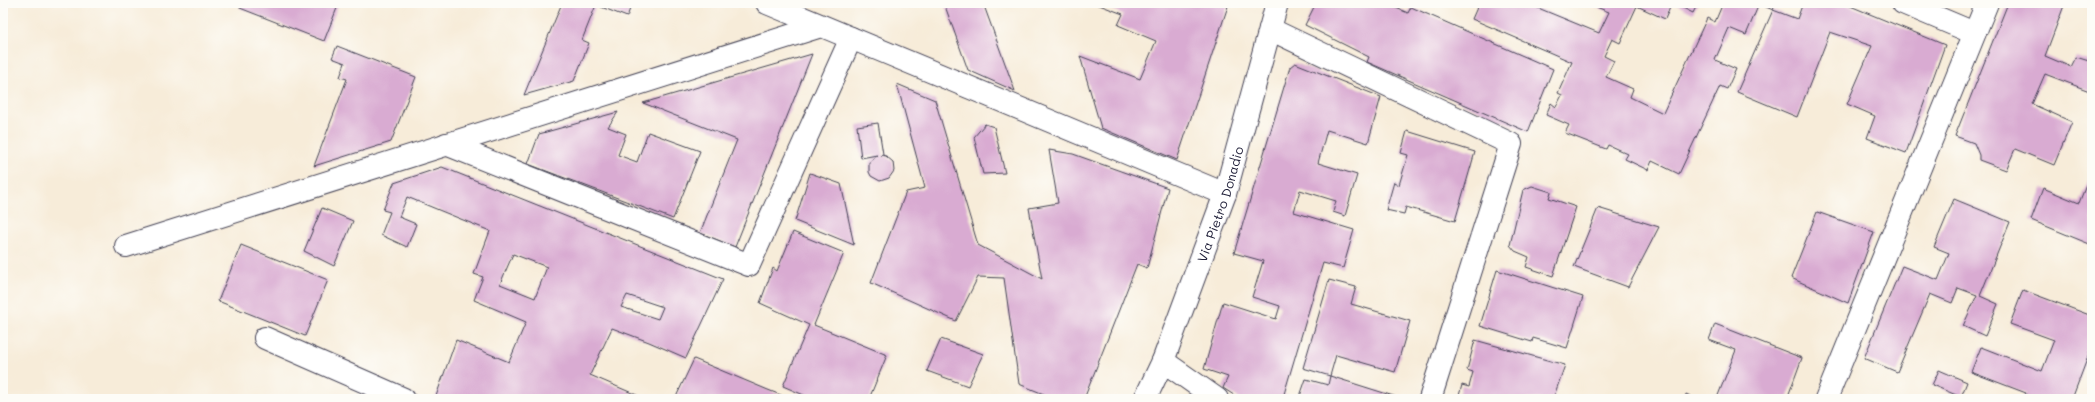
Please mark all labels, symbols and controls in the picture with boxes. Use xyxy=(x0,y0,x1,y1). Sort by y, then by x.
street label: Via Pietro Donadio xyxy=(1192,144,1246,264)

